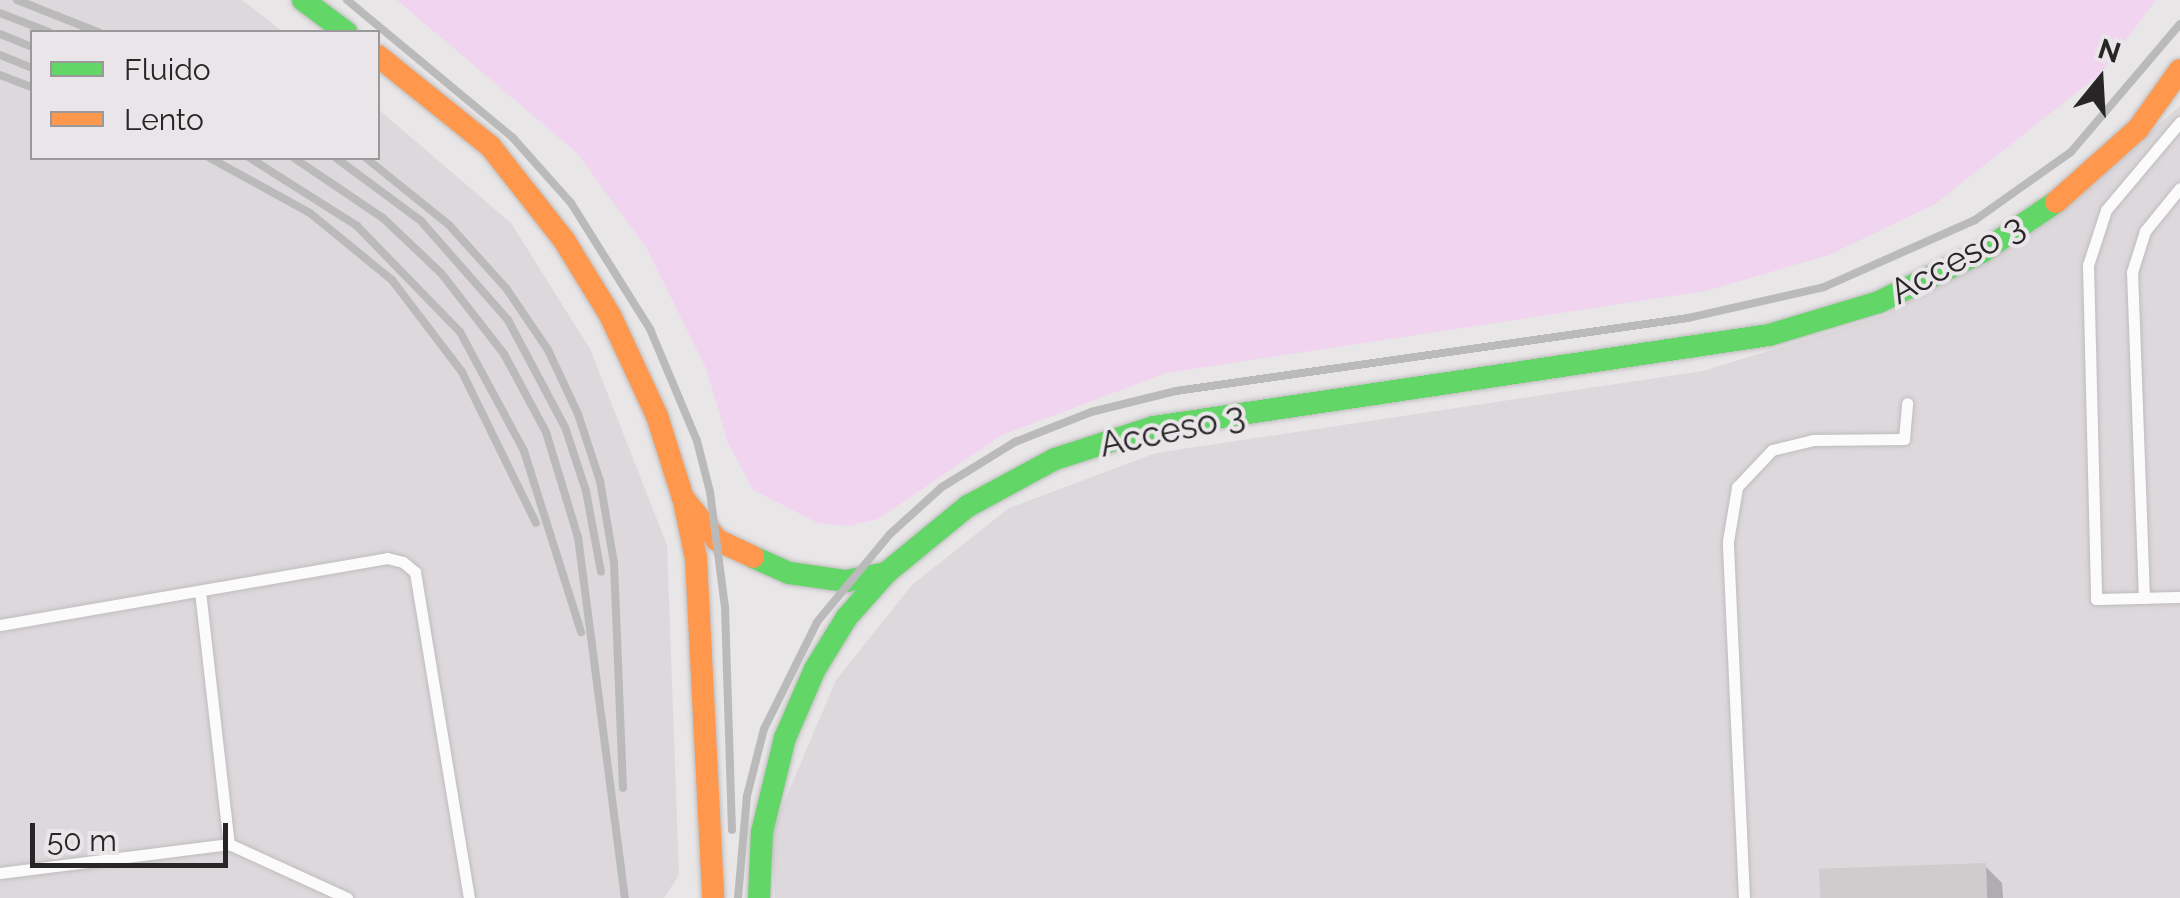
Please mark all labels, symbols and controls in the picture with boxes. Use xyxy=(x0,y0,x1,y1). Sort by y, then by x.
legend xyxy=(30,30,380,160)
north arrow xyxy=(2050,30,2150,130)
text: N xyxy=(2094,32,2125,70)
text: Fluido xyxy=(124,52,211,87)
text: Lento xyxy=(124,102,204,137)
street label: Acceso 3 xyxy=(1882,205,2032,313)
street label: Acceso 3 xyxy=(1096,394,1248,466)
scale bar xyxy=(35,803,232,865)
text: 50 m xyxy=(47,823,117,858)

